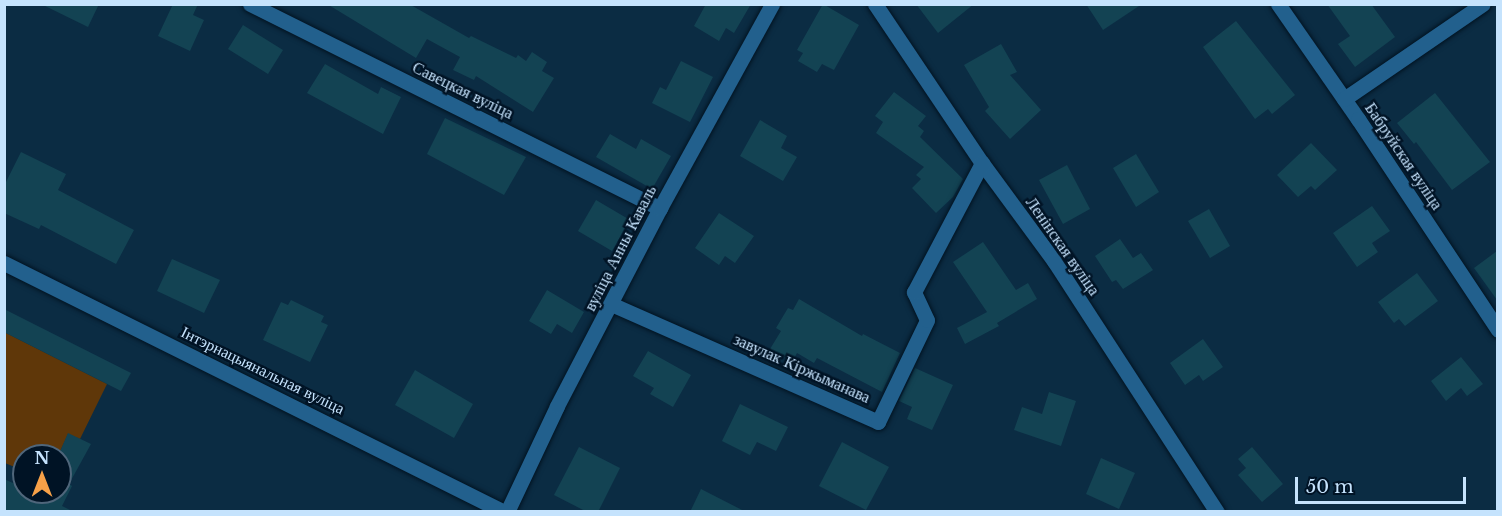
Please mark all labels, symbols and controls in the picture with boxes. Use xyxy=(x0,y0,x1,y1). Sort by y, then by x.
street label: Савецкая вуліца xyxy=(409,57,517,123)
street label: Бабруйская вуліца xyxy=(1361,99,1447,213)
street label: вуліца Анны Каваль xyxy=(580,182,660,314)
street label: Ленінская вуліца xyxy=(1022,193,1104,299)
street label: Інтэрнацыянальная вуліца xyxy=(178,322,348,418)
street label: завулак Кіржыманава xyxy=(731,329,873,407)
north arrow xyxy=(12,444,72,504)
text: N xyxy=(34,448,50,468)
scale bar xyxy=(1298,465,1469,503)
text: 50 m xyxy=(1306,476,1354,498)

